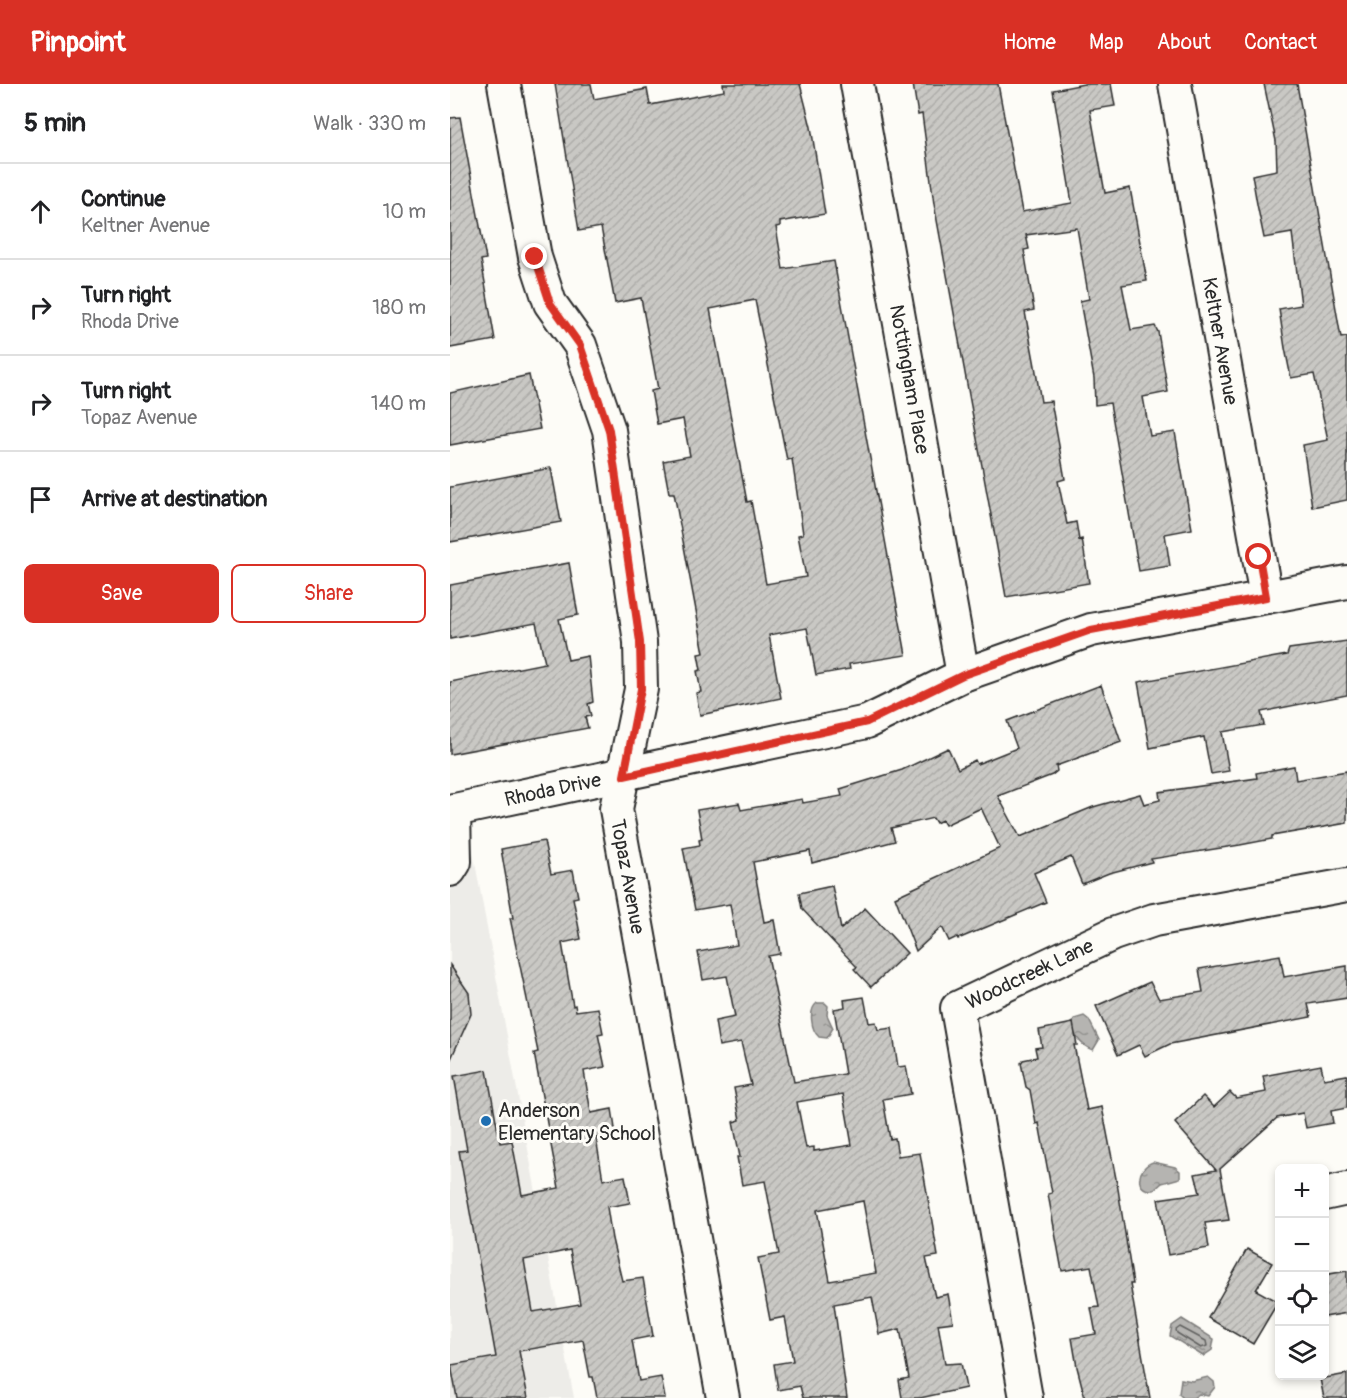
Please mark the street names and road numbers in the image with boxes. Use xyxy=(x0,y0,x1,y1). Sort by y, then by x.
street label: Keltner Avenue xyxy=(1197,275,1244,407)
street label: Nottingham Place xyxy=(884,303,935,456)
street label: Rhoda Drive xyxy=(502,767,603,812)
street label: Topaz Avenue xyxy=(605,817,650,936)
street label: Woodcreek Lane xyxy=(961,933,1098,1015)

